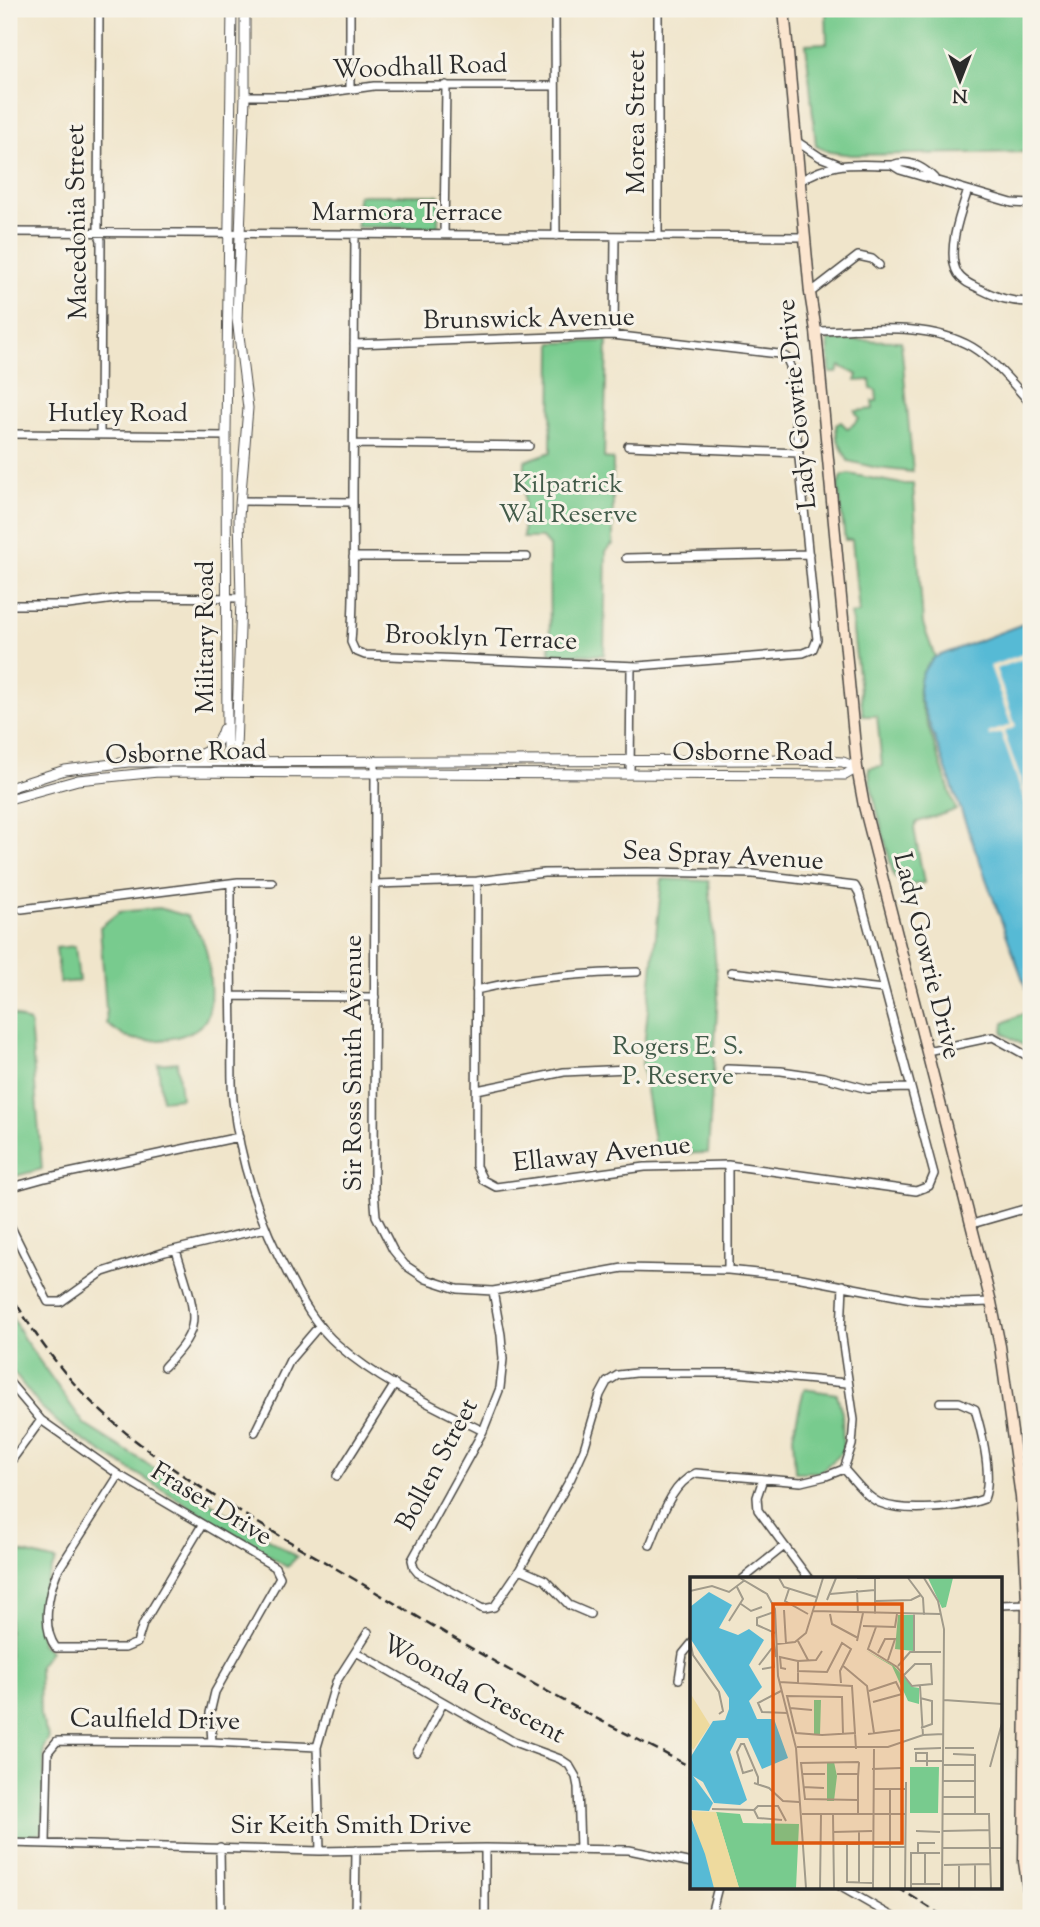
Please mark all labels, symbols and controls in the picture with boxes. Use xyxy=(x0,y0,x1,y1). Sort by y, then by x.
street label: Woodhall Road xyxy=(332,46,509,90)
north arrow xyxy=(925,46,995,116)
street label: Morea Street xyxy=(619,50,656,194)
text: N xyxy=(952,81,968,108)
street label: Macedonia Street xyxy=(58,124,98,320)
street label: Marmora Terrace xyxy=(311,195,503,232)
street label: Lady Gowrie Drive xyxy=(769,297,827,511)
street label: Brunswick Avenue xyxy=(423,300,635,340)
street label: Hutley Road xyxy=(48,396,188,433)
park label: Kilpatrick Wal Reserve xyxy=(498,467,638,534)
street label: Military Road xyxy=(188,560,225,713)
street label: Brooklyn Terrace xyxy=(384,617,578,661)
street label: Osborne Road xyxy=(105,733,268,775)
street label: Osborne Road xyxy=(672,735,834,772)
street label: Sea Spray Avenue xyxy=(621,833,825,881)
street label: Lady Gowrie Drive xyxy=(882,849,970,1063)
street label: Sir Ross Smith Avenue xyxy=(336,935,373,1191)
park label: Rogers E. S. P. Reserve xyxy=(612,1029,744,1096)
street label: Ellaway Avenue xyxy=(511,1127,693,1183)
street label: Bollen Street xyxy=(388,1392,488,1538)
street label: Fraser Drive xyxy=(143,1454,279,1556)
inset map xyxy=(690,1577,1002,1888)
street label: Woonda Crescent xyxy=(375,1626,571,1754)
street label: Caulfield Drive xyxy=(70,1701,240,1741)
street label: Sir Keith Smith Drive xyxy=(230,1808,472,1845)

